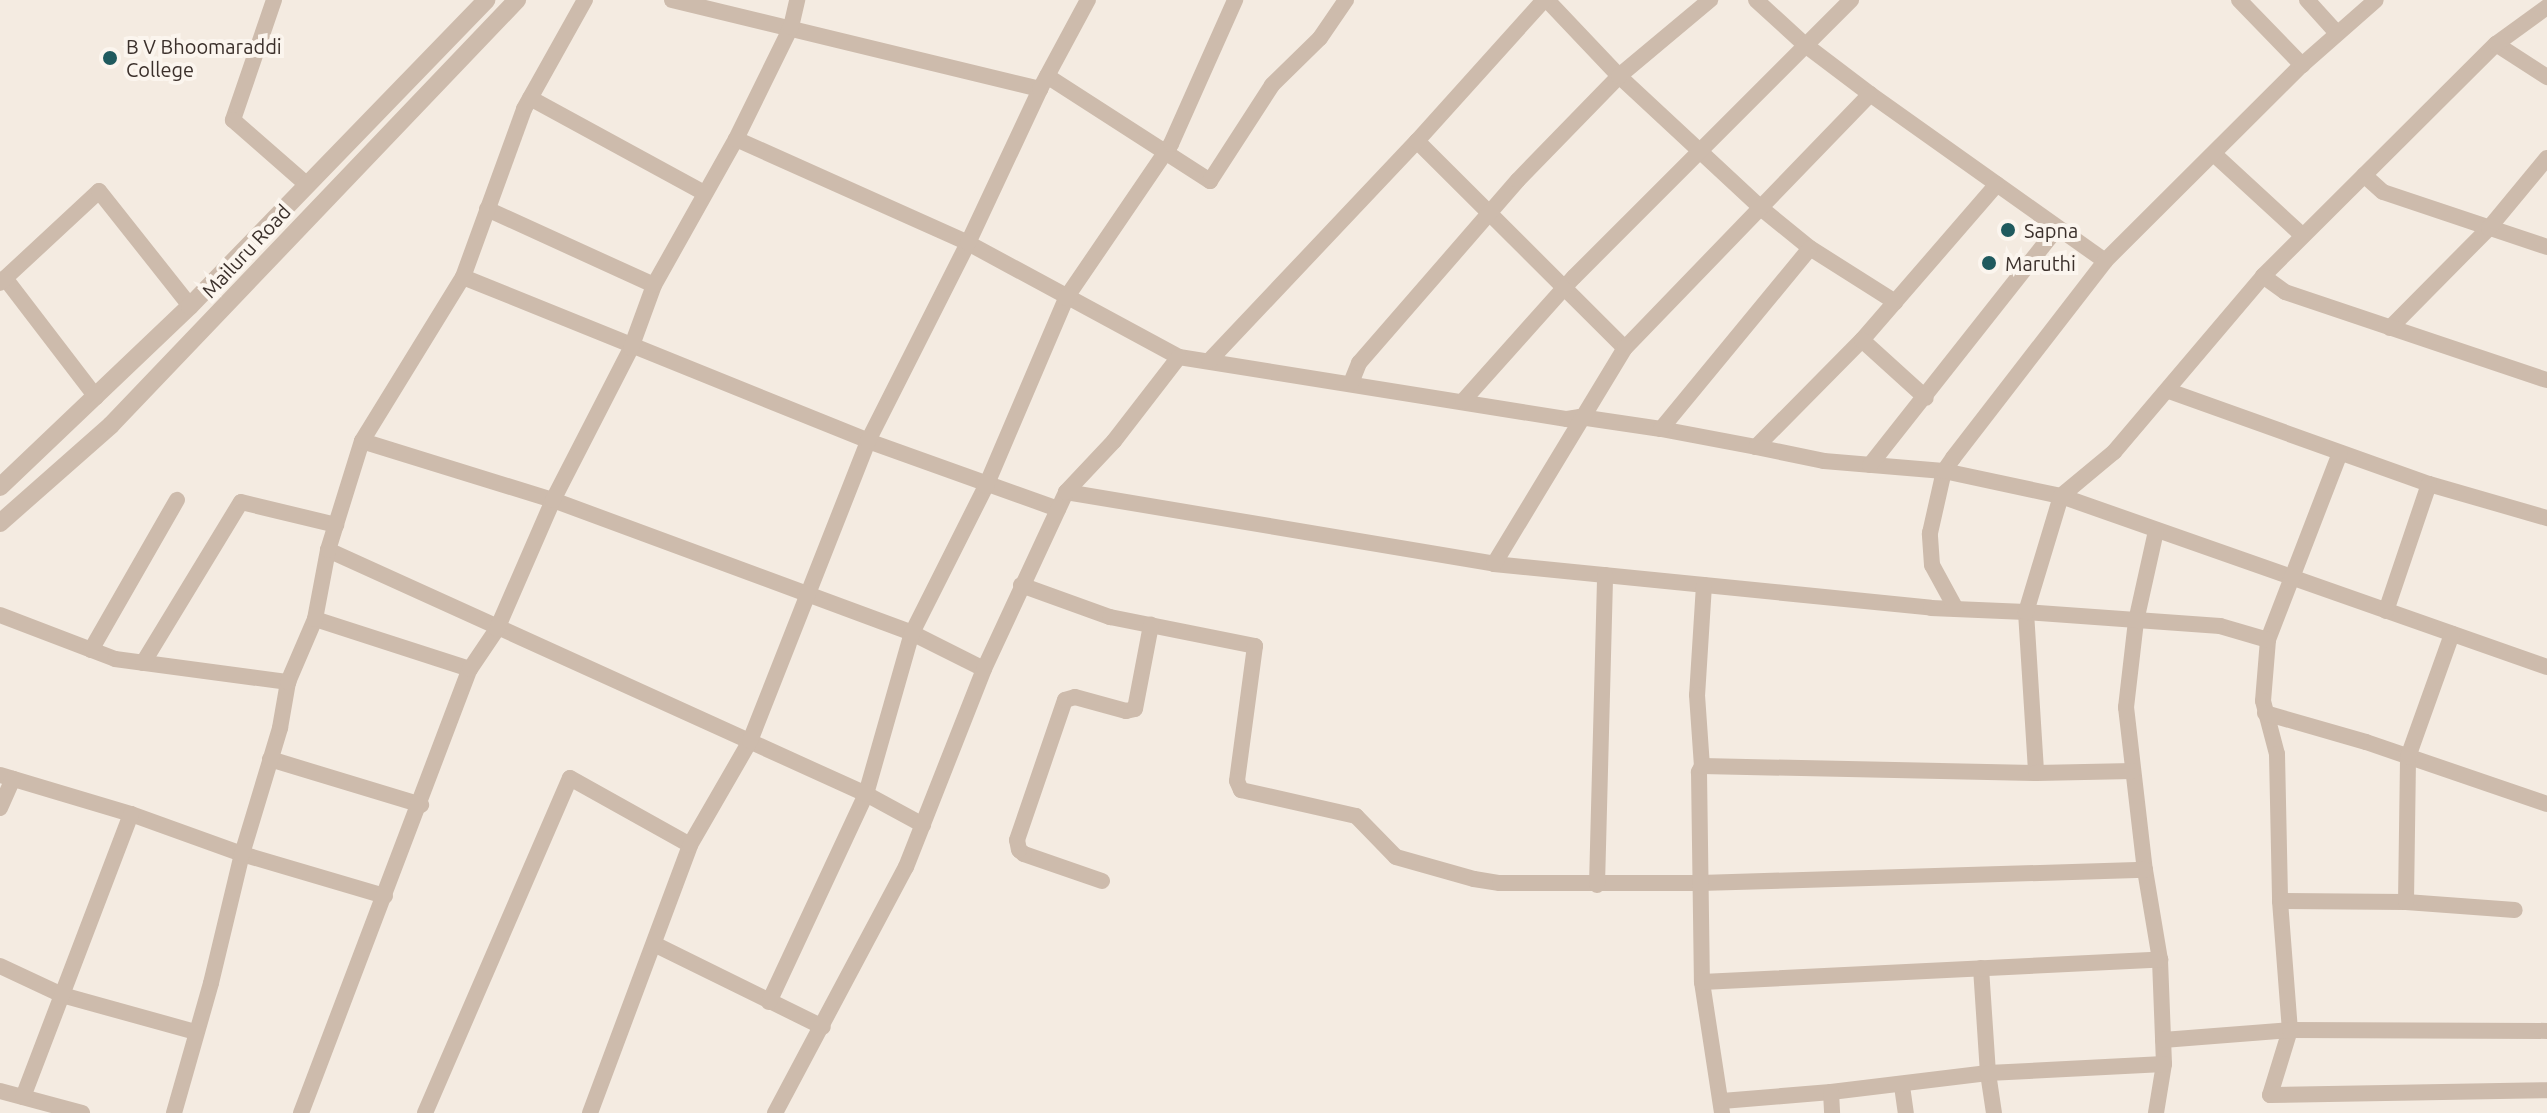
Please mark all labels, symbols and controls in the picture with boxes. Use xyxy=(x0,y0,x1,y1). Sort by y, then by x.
place label: B V Bhoomaraddi College xyxy=(126,34,282,81)
marker: B V Bhoomaraddi College xyxy=(101,49,119,67)
street label: Mailuru Road xyxy=(197,199,295,303)
place label: Sapna xyxy=(2024,218,2078,242)
marker: Sapna xyxy=(1999,221,2017,239)
place label: Maruthi xyxy=(2005,251,2076,275)
marker: Maruthi xyxy=(1980,254,1998,272)

